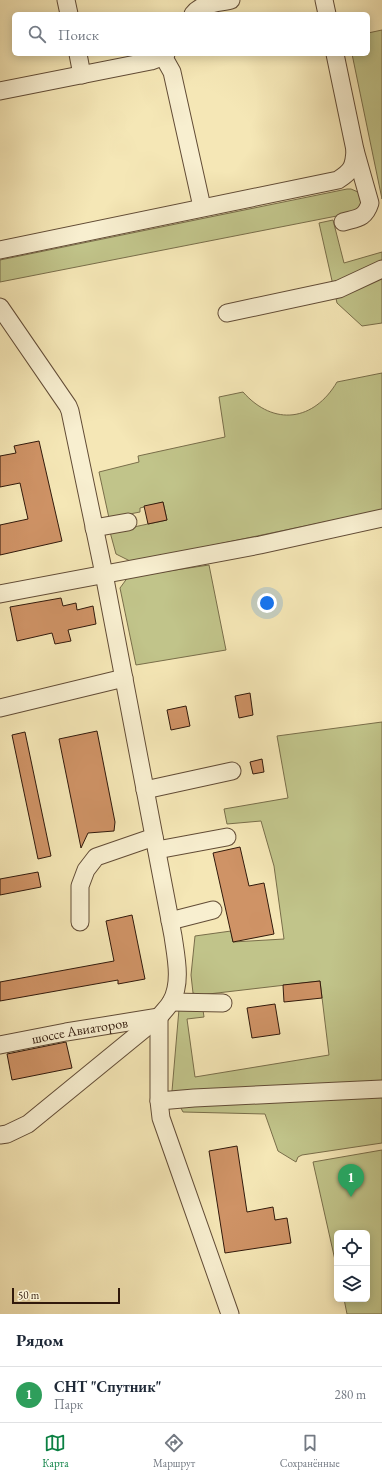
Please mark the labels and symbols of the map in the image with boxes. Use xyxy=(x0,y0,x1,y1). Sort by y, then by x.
your location xyxy=(257,593,277,613)
street label: шоссе Авиаторов xyxy=(30,1013,129,1048)
pin: 1 xyxy=(338,1164,364,1197)
scale bar xyxy=(12,1286,120,1305)

